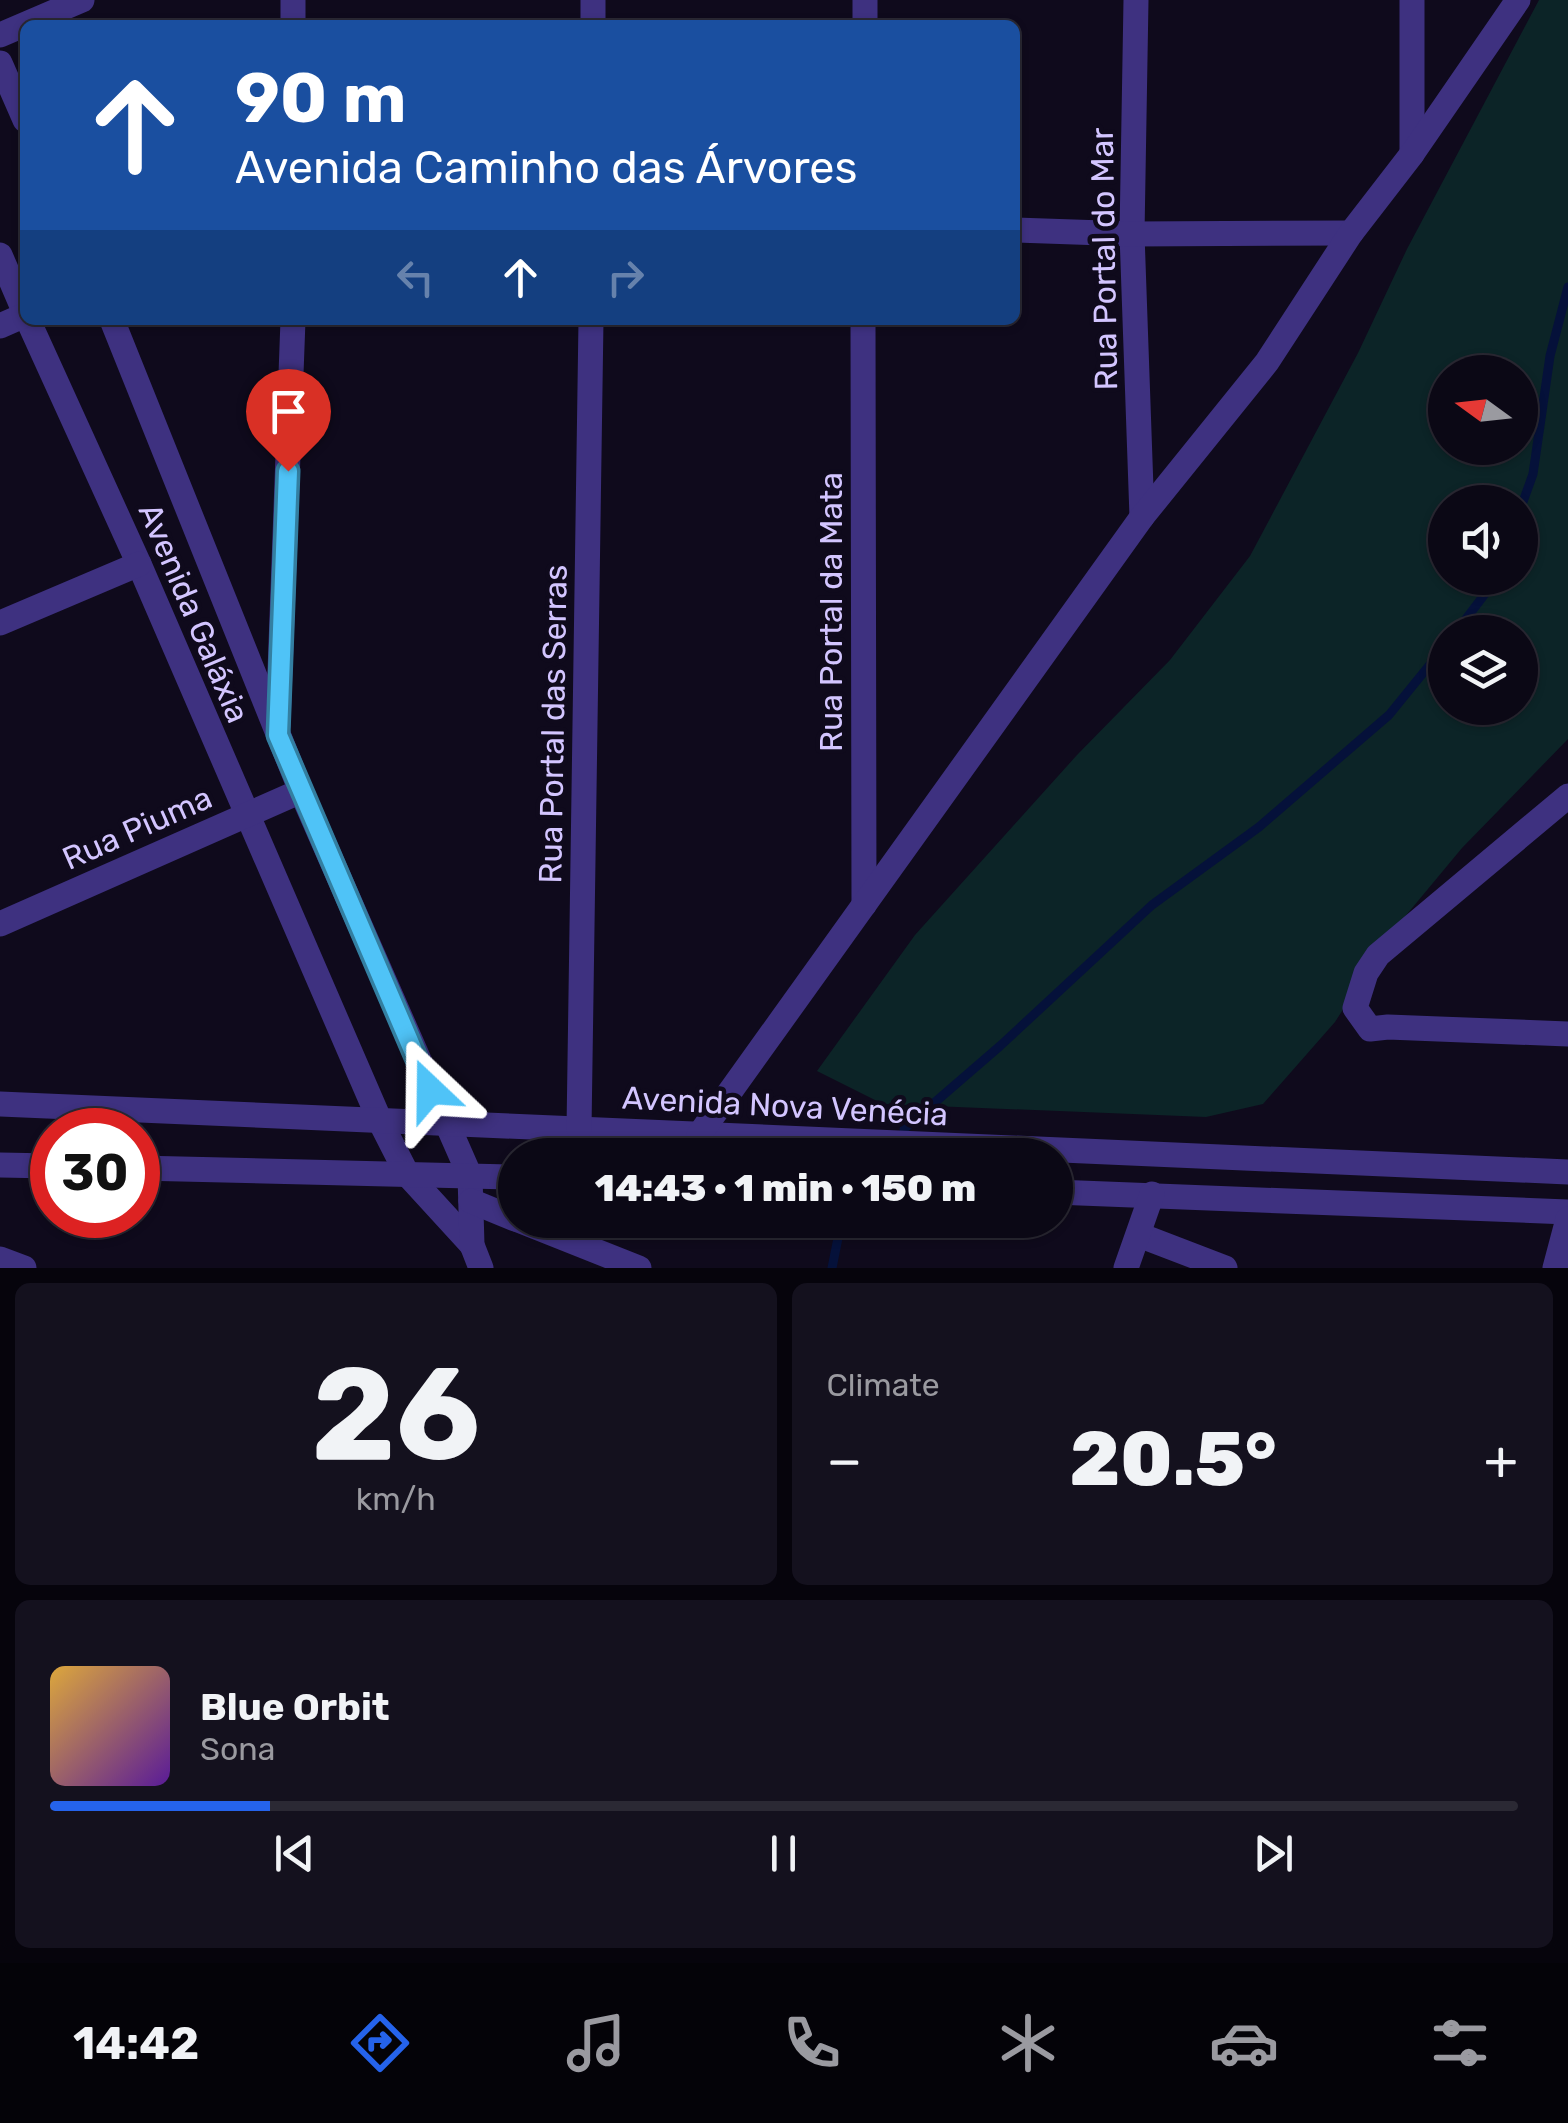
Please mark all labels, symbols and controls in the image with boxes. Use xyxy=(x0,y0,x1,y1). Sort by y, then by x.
text: 90 m xyxy=(235,57,407,140)
icon: ahead xyxy=(70,60,200,190)
street label: Rua Portal do Mar xyxy=(1083,127,1125,391)
text: Avenida Caminho das Árvores xyxy=(235,141,857,194)
icon: left xyxy=(388,250,443,305)
icon: ahead xyxy=(493,250,548,305)
icon: right xyxy=(598,250,653,305)
north arrow xyxy=(1428,355,1538,465)
map controls xyxy=(1428,355,1538,725)
pin xyxy=(246,369,331,472)
icon: arrive xyxy=(261,384,316,439)
street label: Rua Portal da Mata xyxy=(812,472,850,752)
button: sound xyxy=(1428,485,1538,595)
street label: Avenida Galáxia xyxy=(131,498,257,728)
street label: Rua Portal das Serras xyxy=(531,564,575,884)
button: layers xyxy=(1428,615,1538,725)
street label: Rua Piuma xyxy=(56,778,218,878)
position arrow xyxy=(378,1038,482,1142)
street label: Avenida Nova Venécia xyxy=(621,1078,949,1134)
speed limit sign: 30 xyxy=(30,1108,160,1238)
text: 14:43 · 1 min · 150 m xyxy=(595,1165,976,1211)
text: 26 xyxy=(311,1337,480,1492)
text: Climate xyxy=(827,1366,940,1404)
text: 20.5° xyxy=(1070,1415,1276,1504)
text: − xyxy=(827,1428,862,1493)
text: + xyxy=(1484,1428,1518,1493)
text: km/h xyxy=(356,1480,436,1518)
text: Blue Orbit xyxy=(200,1684,390,1730)
text: Sona xyxy=(200,1730,275,1768)
icon: previous xyxy=(267,1826,322,1881)
icon: pause xyxy=(756,1826,811,1881)
icon: next xyxy=(1246,1826,1301,1881)
icon: directions xyxy=(345,2008,415,2078)
icon: music xyxy=(561,2008,631,2078)
icon: phone xyxy=(777,2008,847,2078)
icon: climate xyxy=(993,2008,1063,2078)
icon: car xyxy=(1209,2008,1279,2078)
icon: filters xyxy=(1425,2008,1495,2078)
text: 14:42 xyxy=(73,2017,199,2070)

